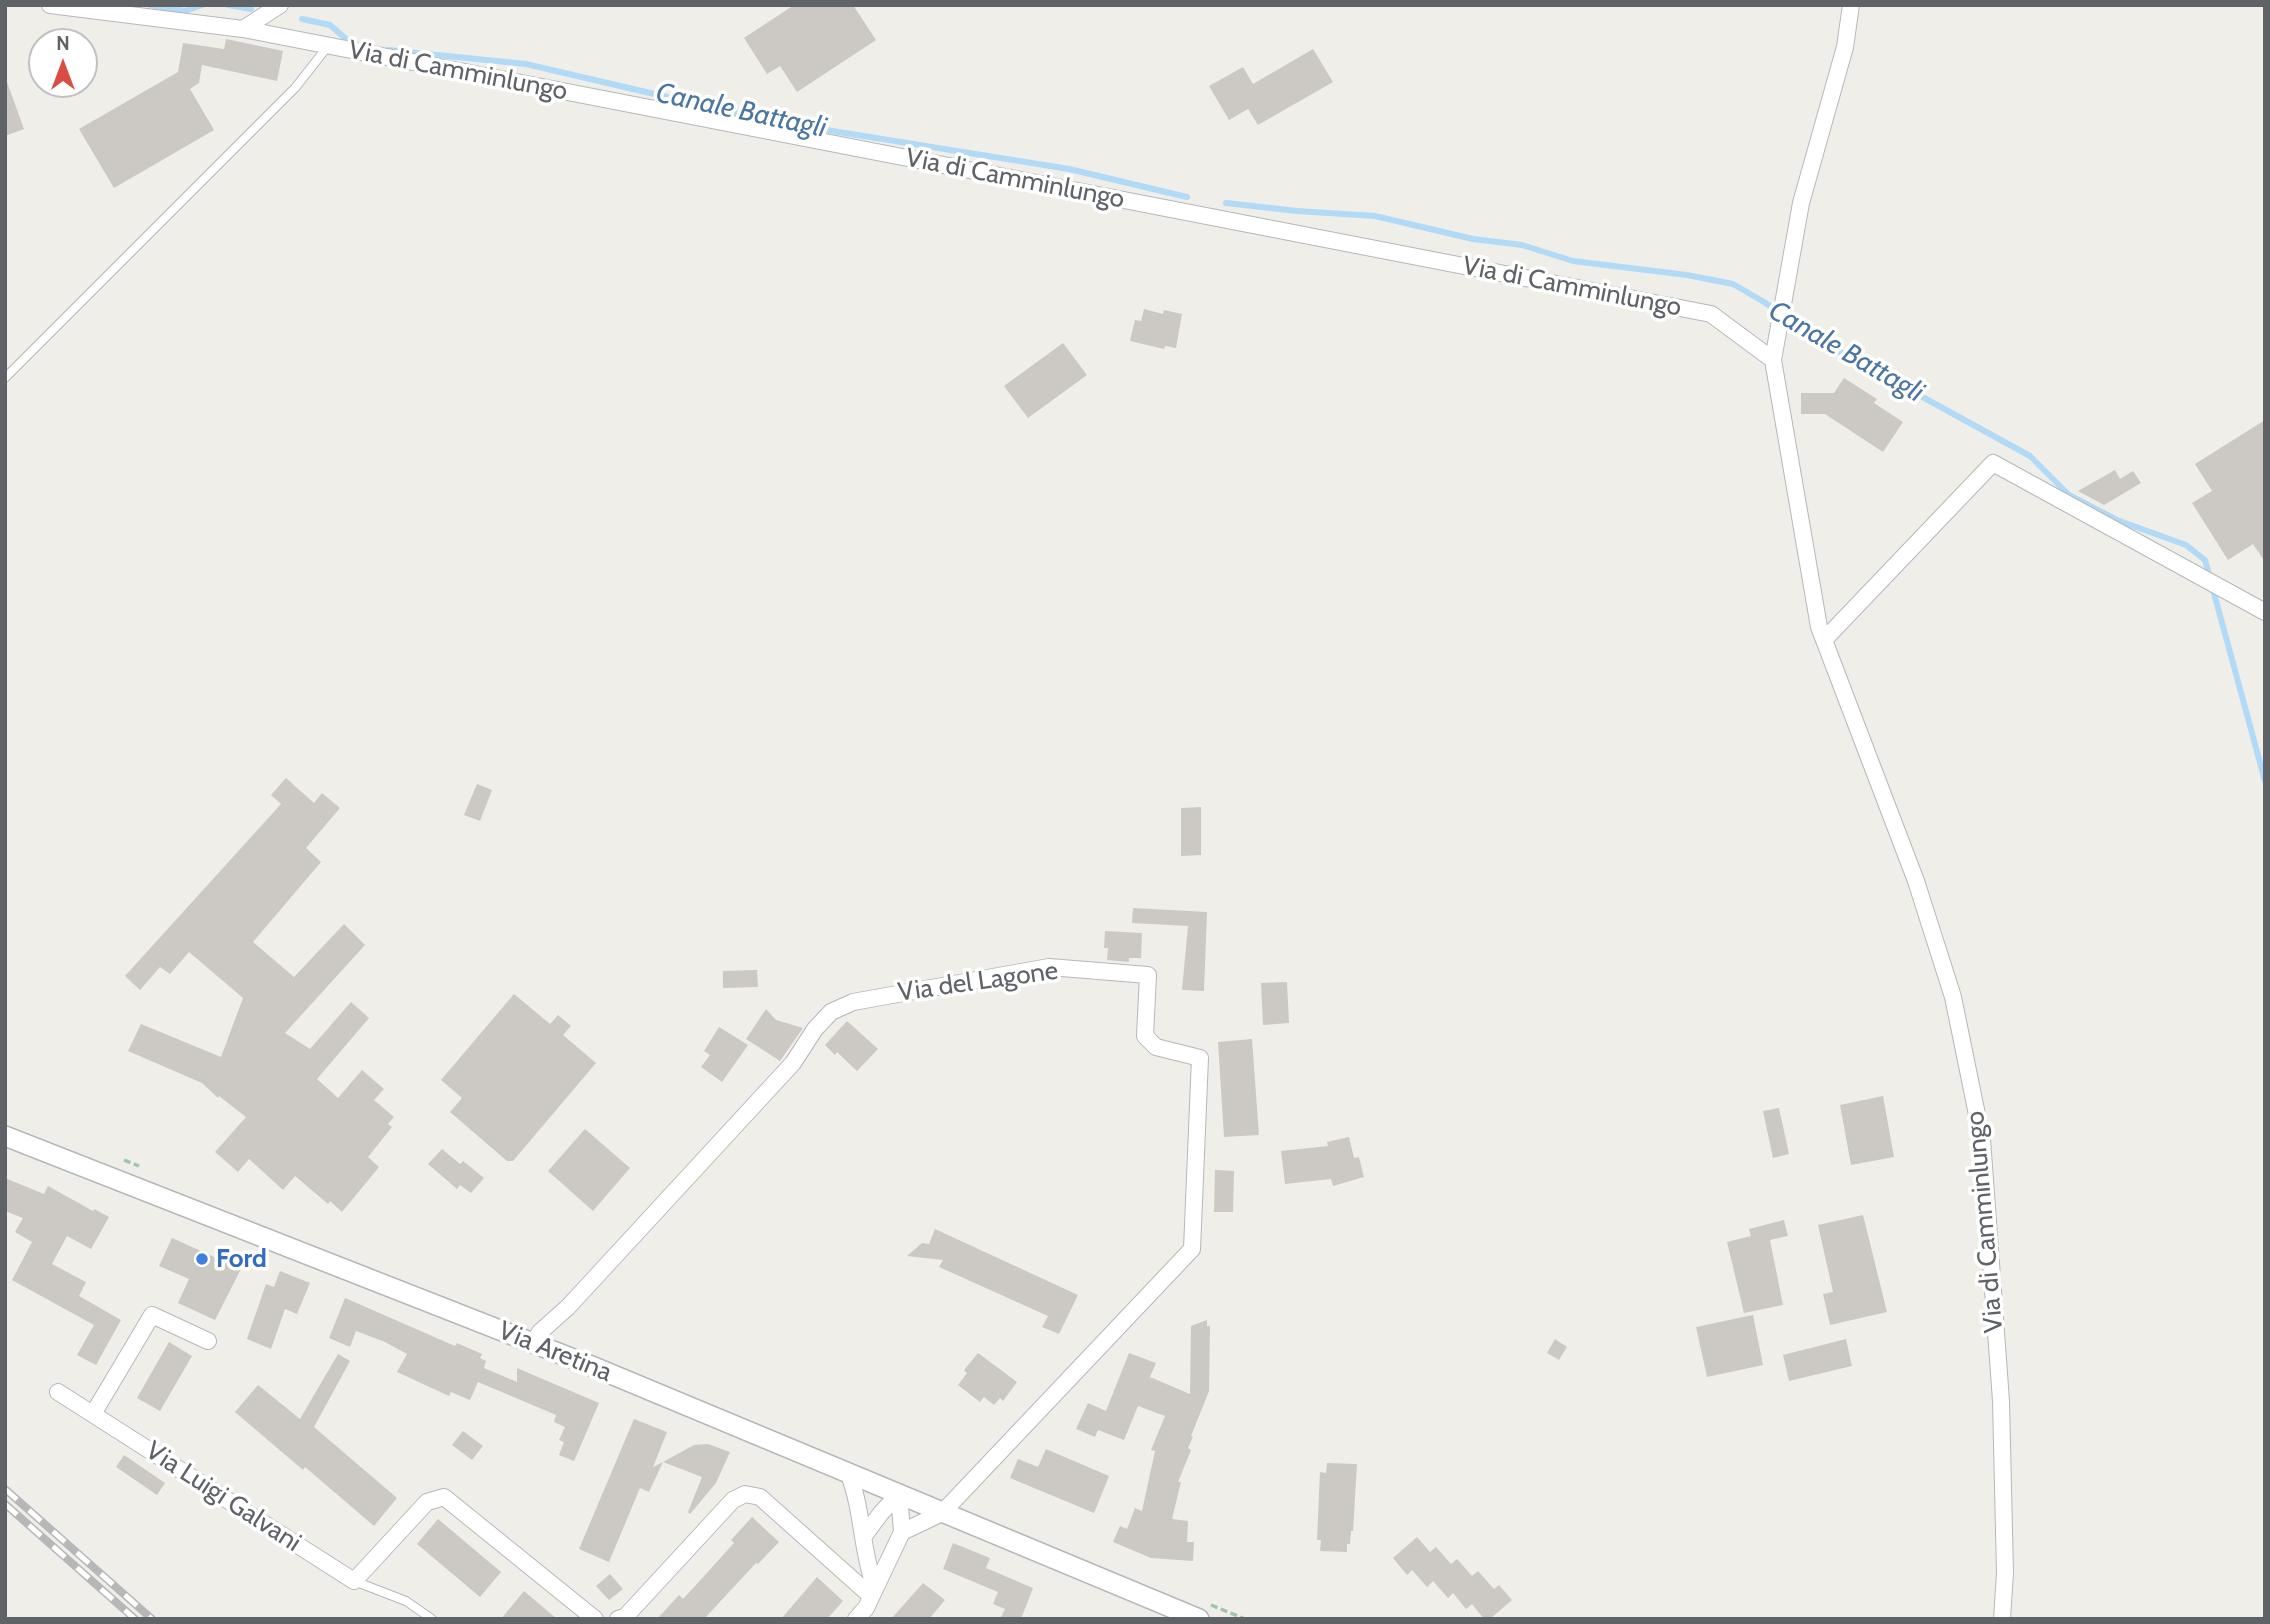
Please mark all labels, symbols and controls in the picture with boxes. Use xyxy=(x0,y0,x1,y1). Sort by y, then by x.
north arrow xyxy=(28,28,98,98)
text: N xyxy=(56,32,70,55)
street label: Via di Camminlungo xyxy=(346,34,570,108)
water label: Canale Battagli xyxy=(653,77,829,145)
street label: Via di Camminlungo xyxy=(903,142,1127,216)
street label: Via di Camminlungo xyxy=(1460,250,1684,324)
water label: Canale Battagli xyxy=(1762,294,1930,410)
street label: Via del Lagone xyxy=(896,955,1060,1009)
street label: Via di Camminlungo xyxy=(1960,1110,2010,1334)
place label: Ford xyxy=(216,1243,267,1275)
marker: Ford xyxy=(194,1251,210,1267)
street label: Via Aretina xyxy=(494,1315,616,1389)
street label: Via Luigi Galvani xyxy=(140,1435,306,1559)

